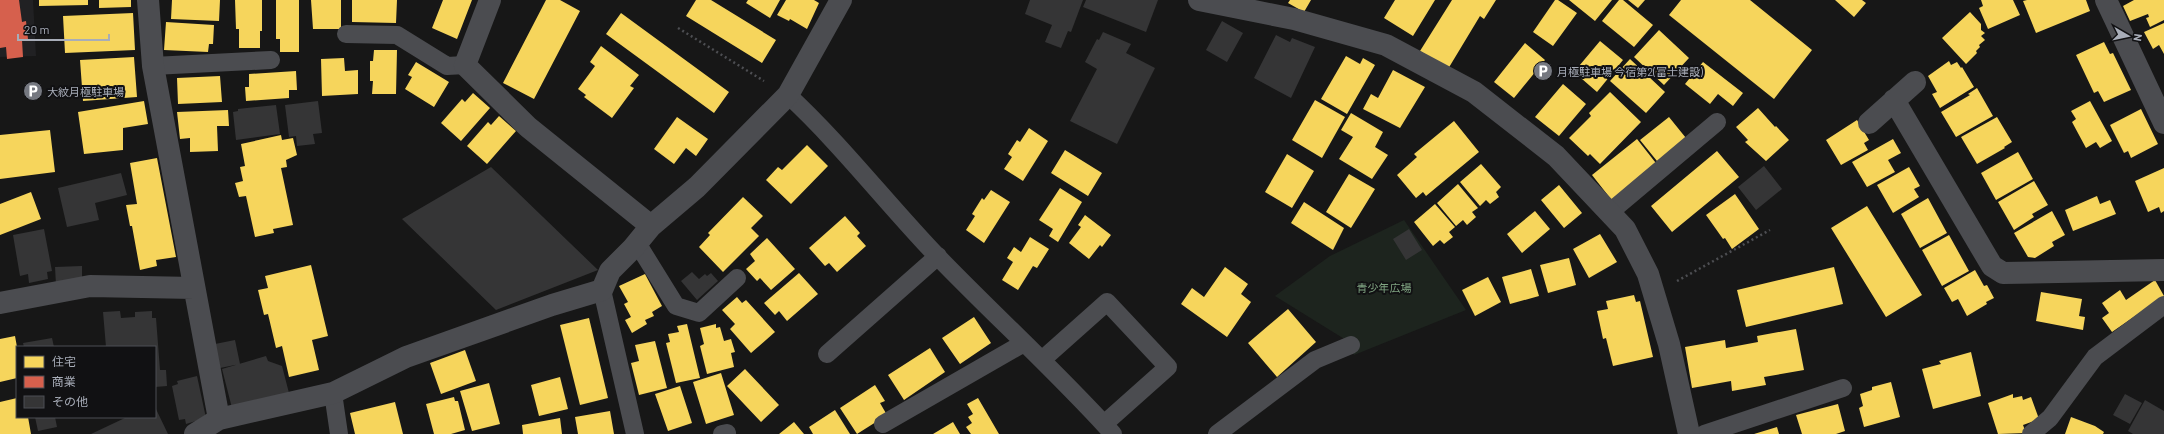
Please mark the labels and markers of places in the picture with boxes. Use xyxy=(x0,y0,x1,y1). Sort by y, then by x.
parking icon: 月極駐車場 今宿第2(富士建設) xyxy=(1532,60,1554,82)
place label: 月極駐車場 今宿第2(富士建設) xyxy=(1557,65,1703,78)
parking icon: 大紋月極駐車場 xyxy=(22,80,44,102)
place label: 大紋月極駐車場 xyxy=(47,85,124,98)

